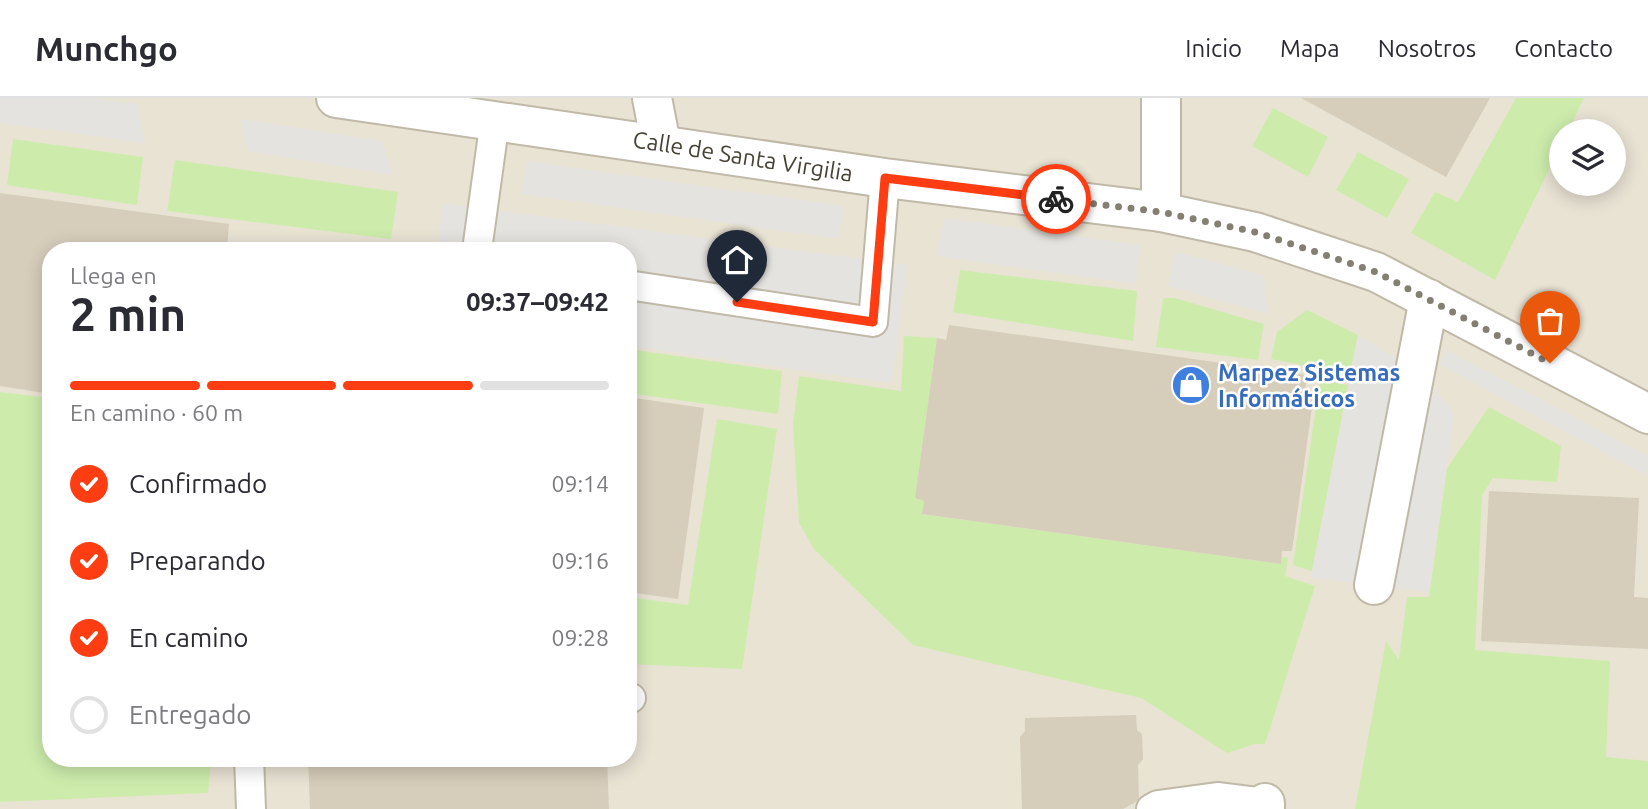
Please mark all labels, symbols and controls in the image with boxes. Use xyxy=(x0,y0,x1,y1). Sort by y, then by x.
text: Munchgo xyxy=(35,30,178,67)
text: Inicio xyxy=(1185,35,1242,62)
text: Mapa xyxy=(1280,35,1340,62)
text: Nosotros xyxy=(1378,35,1476,62)
text: Contacto xyxy=(1514,35,1613,62)
map controls xyxy=(1549,119,1626,196)
button: layers xyxy=(1549,119,1626,196)
street label: Calle de Santa Virgilia xyxy=(631,126,855,186)
courier xyxy=(1021,164,1091,234)
icon: bike xyxy=(1037,180,1075,218)
pin xyxy=(707,230,767,302)
icon: home xyxy=(718,241,756,279)
text: Llega en xyxy=(70,263,157,288)
text: 09:37–09:42 xyxy=(466,287,609,316)
text: 2 min xyxy=(70,288,186,340)
pin xyxy=(1520,291,1580,363)
icon: bag xyxy=(1531,302,1569,340)
place label: Marpez Sistemas Informáticos xyxy=(1218,360,1400,411)
shop icon: Marpez Sistemas Informáticos xyxy=(1170,364,1212,406)
text: En camino · 60 m xyxy=(70,400,243,425)
icon: check xyxy=(70,465,108,503)
text: Confirmado xyxy=(129,469,267,498)
text: 09:14 xyxy=(551,471,609,496)
icon: check xyxy=(70,542,108,580)
text: Preparando xyxy=(129,546,266,575)
text: 09:16 xyxy=(551,548,609,573)
icon: check xyxy=(70,619,108,657)
text: En camino xyxy=(129,623,249,652)
text: 09:28 xyxy=(551,625,609,650)
text: Entregado xyxy=(129,700,252,729)

